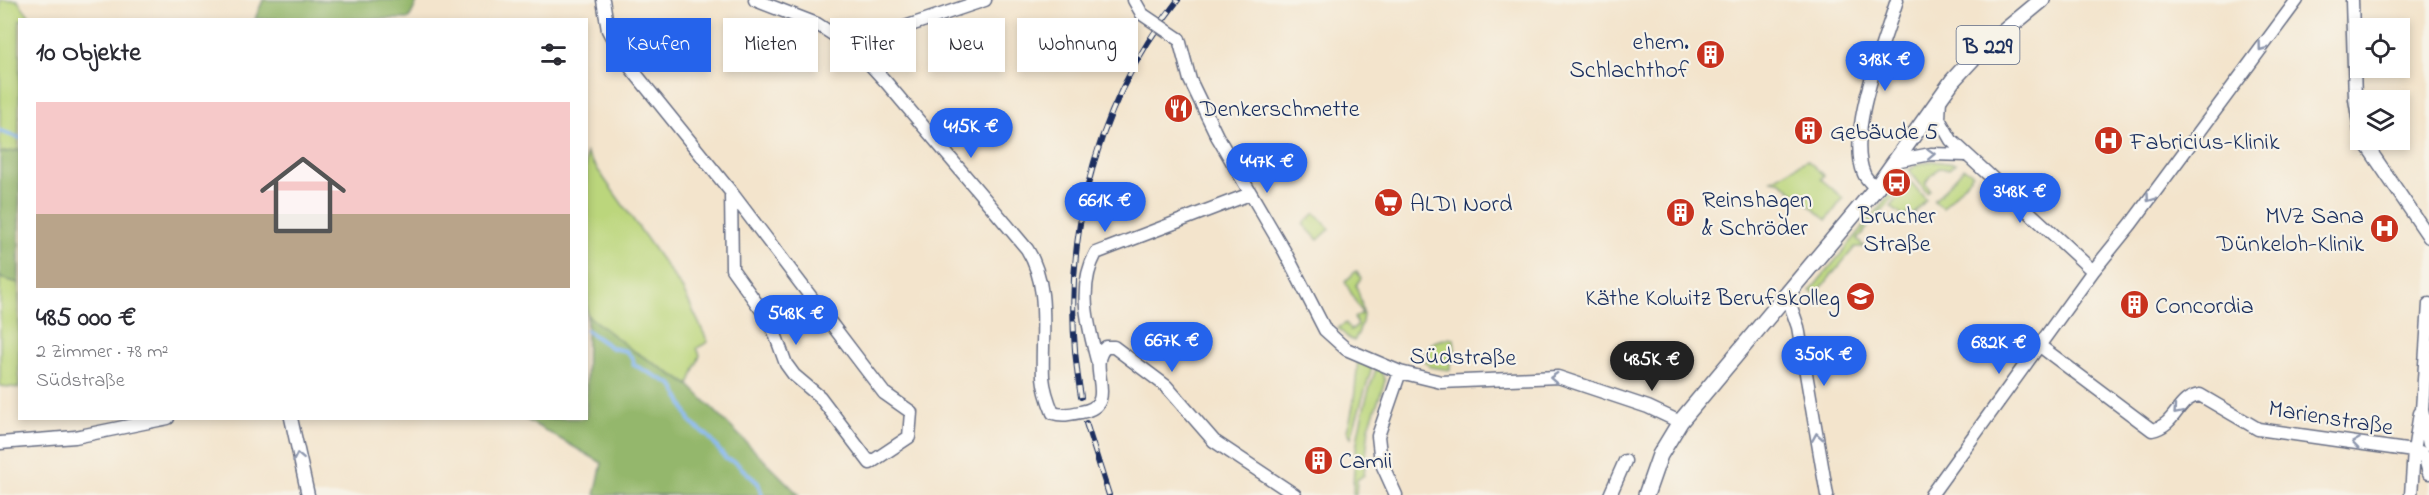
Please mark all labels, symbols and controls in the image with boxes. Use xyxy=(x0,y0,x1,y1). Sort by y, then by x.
chip: Kaufen xyxy=(606,18,711,72)
chip: Mieten xyxy=(723,18,818,72)
chip: Filter xyxy=(830,18,916,72)
chip: Neu xyxy=(928,18,1005,72)
chip: Wohnung xyxy=(1017,18,1138,72)
map controls xyxy=(2350,18,2410,150)
button: locate xyxy=(2350,18,2410,78)
place label: ehem. Schlachthof xyxy=(1569,26,1690,89)
road number: B 229 xyxy=(1956,26,2020,64)
text: 10 Objekte xyxy=(36,35,141,73)
icon: filters xyxy=(537,38,570,71)
building icon: ehem. Schlachthof xyxy=(1694,39,1726,71)
one-way arrow xyxy=(2258,40,2269,51)
pin: 318K € xyxy=(1836,41,1934,92)
text: 318K € xyxy=(1860,46,1910,75)
button: layers xyxy=(2350,90,2410,150)
restaurant icon: Denkerschmette xyxy=(1163,92,1195,124)
place label: Denkerschmette xyxy=(1199,93,1360,128)
pin: 415K € xyxy=(922,108,1020,159)
text: 415K € xyxy=(944,113,998,142)
building icon: Gebäude 5 xyxy=(1793,115,1825,147)
place label: Gebäude 5 xyxy=(1830,116,1939,151)
hospital icon: Fabricius-Klinik xyxy=(2093,125,2125,157)
place label: Fabricius-Klinik xyxy=(2129,126,2280,161)
icon: home xyxy=(249,141,357,249)
pin: 447K € xyxy=(1218,143,1316,194)
text: 447K € xyxy=(1240,148,1294,177)
one-way arrow xyxy=(1926,148,1935,161)
bus stop icon: Brucher Straße xyxy=(1881,166,1913,198)
pin: 348K € xyxy=(1971,173,2069,224)
text: 348K € xyxy=(1994,178,2046,207)
pin: 661K € xyxy=(1056,182,1154,233)
place label: Reinshagen & Schröder xyxy=(1702,184,1812,247)
text: 661K € xyxy=(1079,187,1131,216)
supermarket icon: ALDI Nord xyxy=(1373,187,1405,219)
place label: ALDI Nord xyxy=(1410,188,1513,223)
one-way arrow xyxy=(2146,191,2157,202)
building icon: Reinshagen & Schröder xyxy=(1665,197,1697,229)
place label: Brucher Straße xyxy=(1857,200,1936,263)
place label: MVZ Sana Dünkeloh-Klinik xyxy=(2216,200,2364,263)
hospital icon: MVZ Sana Dünkeloh-Klinik xyxy=(2369,213,2401,245)
school or university icon: Käthe Kolwitz Berufskolleg xyxy=(1845,281,1877,313)
place label: Käthe Kolwitz Berufskolleg xyxy=(1585,282,1840,317)
building icon: Concordia xyxy=(2118,289,2150,321)
place label: Concordia xyxy=(2155,290,2254,325)
pin: 548K € xyxy=(747,295,845,346)
text: 485 000 € xyxy=(36,300,136,338)
text: 548K € xyxy=(768,300,824,329)
pin: 667K € xyxy=(1123,322,1221,373)
pin: 682K € xyxy=(1950,324,2048,375)
text: 667K € xyxy=(1145,327,1199,356)
text: 682K € xyxy=(1972,329,2026,358)
pin: 350K € xyxy=(1775,336,1873,387)
text: 2 Zimmer · 78 m² xyxy=(36,338,169,367)
street label: Südstraße xyxy=(1409,340,1517,377)
pin: 485K € xyxy=(1603,341,1701,392)
text: 350K € xyxy=(1796,341,1852,370)
text: 485K € xyxy=(1624,346,1680,375)
text: Südstraße xyxy=(36,367,125,396)
one-way arrow xyxy=(1550,372,1559,385)
street label: Marienstraße xyxy=(2266,392,2396,447)
one-way arrow xyxy=(2173,404,2184,415)
one-way arrow xyxy=(1812,433,1824,442)
one-way arrow xyxy=(2351,437,2360,449)
building icon: Camii xyxy=(1302,444,1334,476)
place label: Camii xyxy=(1339,445,1392,480)
one-way arrow xyxy=(292,452,305,462)

